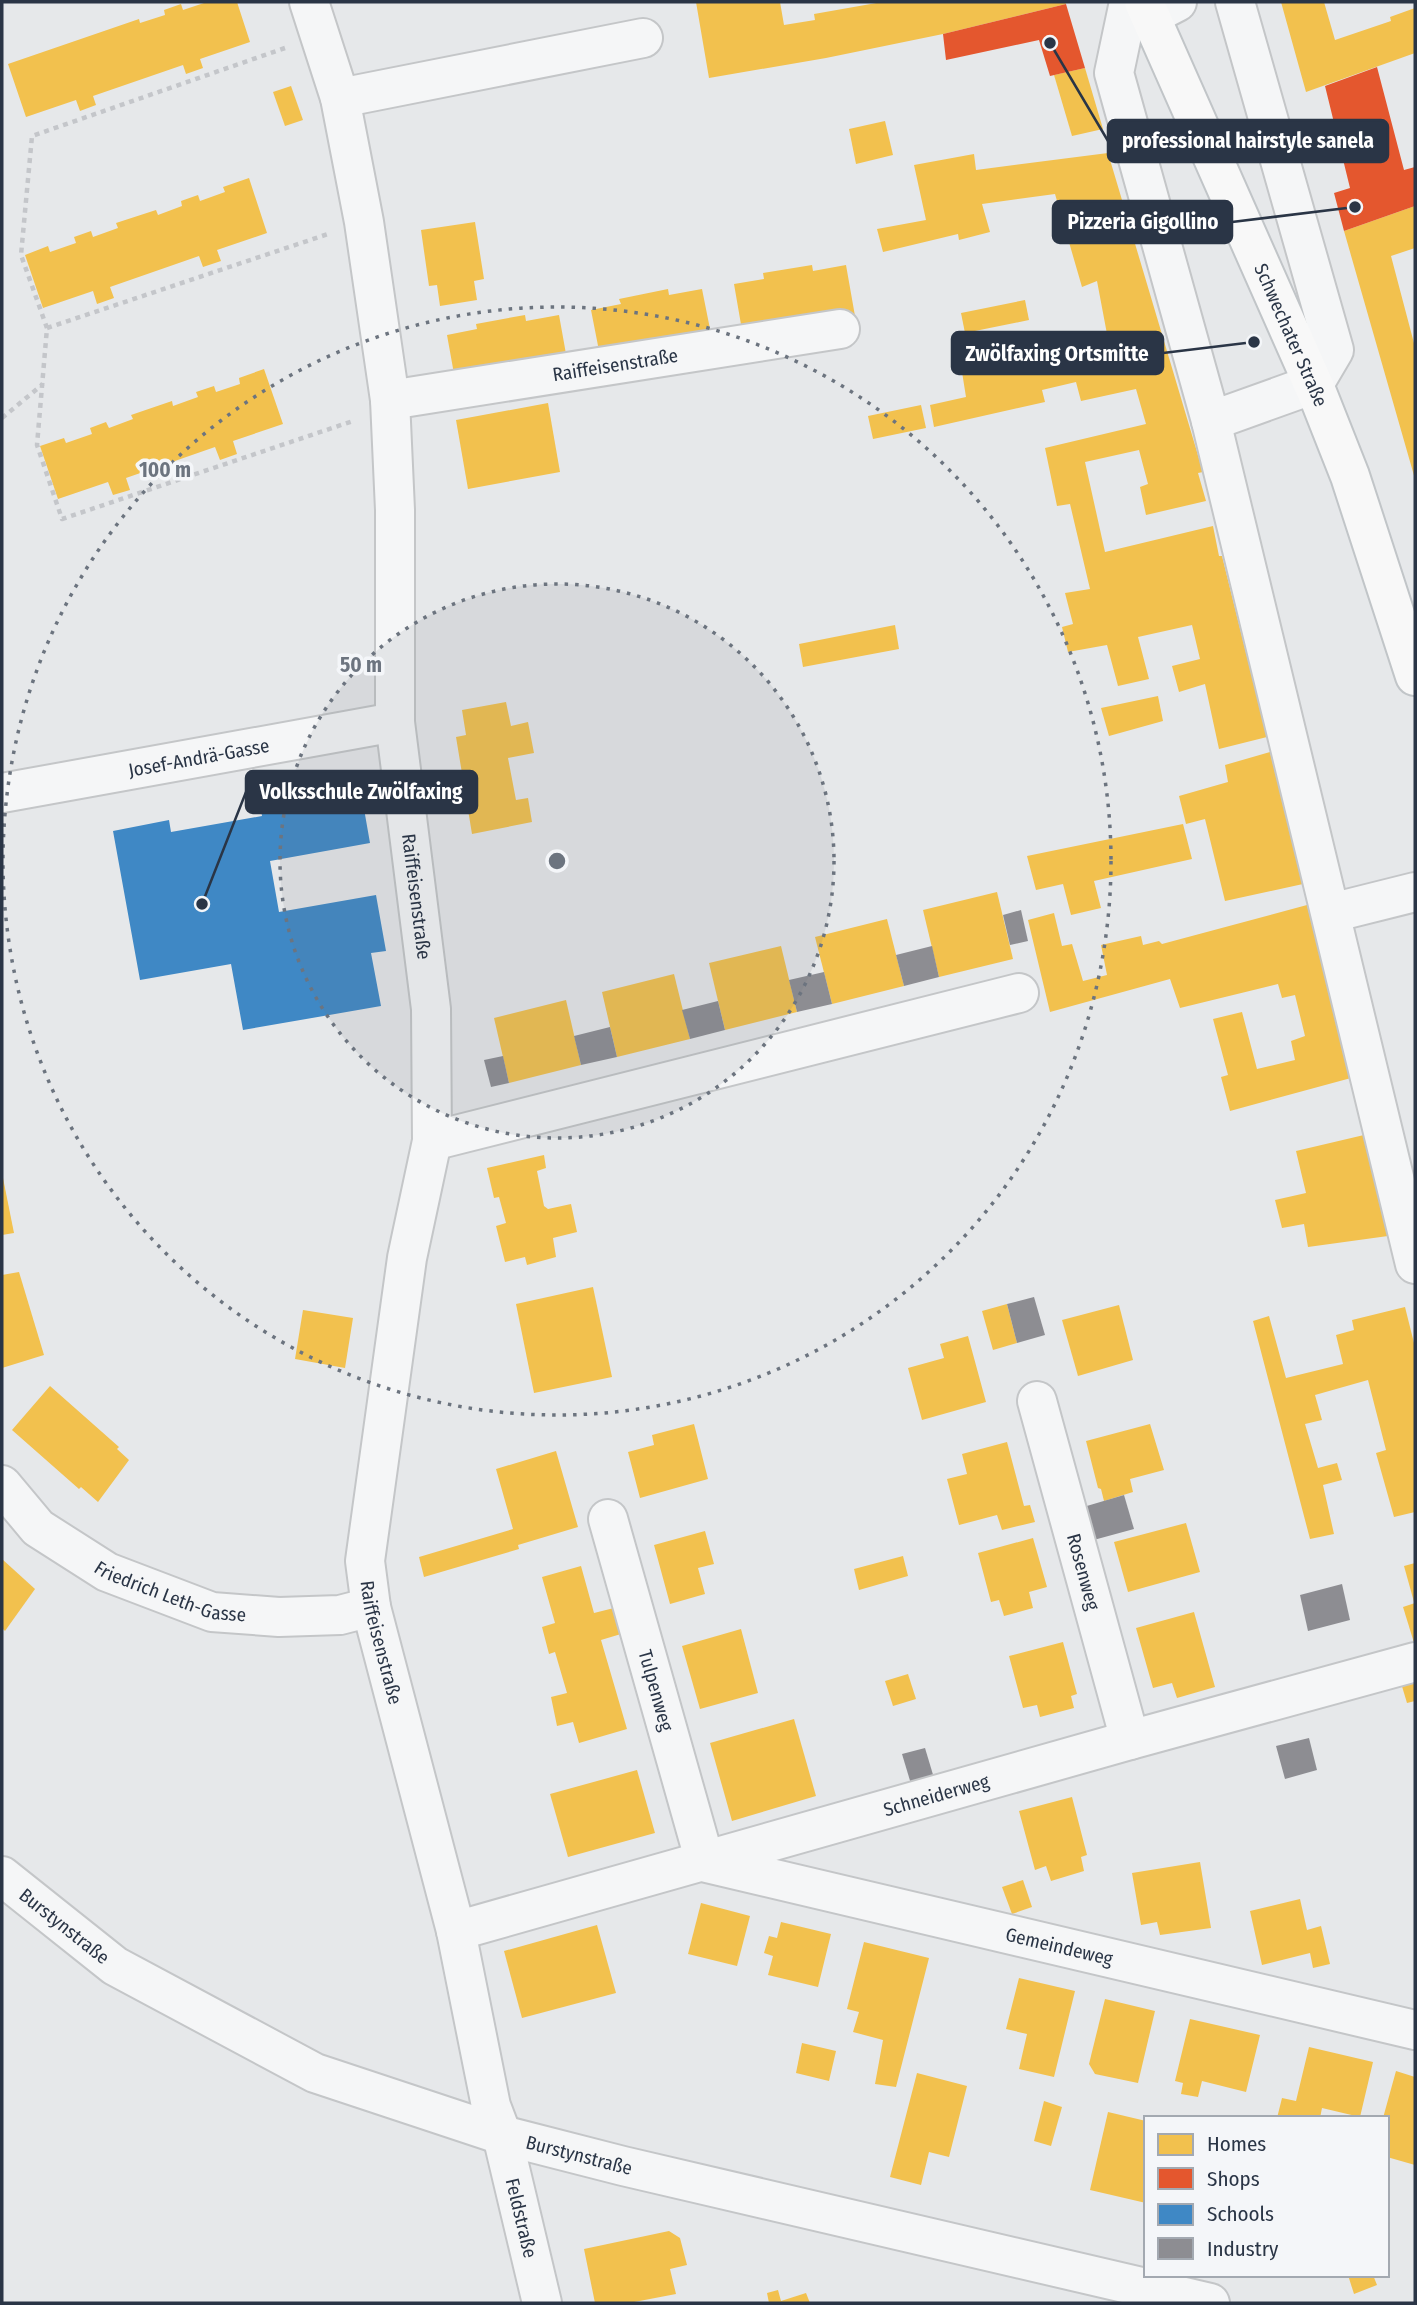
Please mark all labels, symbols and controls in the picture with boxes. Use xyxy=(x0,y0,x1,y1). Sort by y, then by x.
callout: professional hairstyle sanela xyxy=(1108,120,1388,162)
text: professional hairstyle sanela xyxy=(1122,128,1374,154)
callout: Pizzeria Gigollino xyxy=(1053,201,1232,243)
text: Pizzeria Gigollino xyxy=(1068,209,1218,235)
street label: Schwechater Straße xyxy=(1249,260,1332,410)
callout: Zwölfaxing Ortsmitte xyxy=(952,332,1163,374)
text: Zwölfaxing Ortsmitte xyxy=(965,341,1149,367)
street label: Raiffeisenstraße xyxy=(551,344,680,386)
text: 100 m xyxy=(139,457,191,483)
text: 50 m xyxy=(340,652,382,678)
street label: Josef-Andrä-Gasse xyxy=(127,734,271,782)
callout: Volksschule Zwölfaxing xyxy=(246,771,477,813)
text: Volksschule Zwölfaxing xyxy=(258,779,463,805)
street label: Raiffeisenstraße xyxy=(397,832,436,961)
centre of rings xyxy=(545,849,569,873)
street label: Rosenweg xyxy=(1062,1531,1105,1613)
street label: Friedrich Leth-Gasse xyxy=(90,1556,247,1627)
street label: Raiffeisenstraße xyxy=(356,1579,407,1707)
street label: Tulpenweg xyxy=(634,1647,678,1734)
street label: Schneiderweg xyxy=(881,1770,992,1821)
street label: Burstynstraße xyxy=(15,1883,114,1969)
street label: Gemeindeweg xyxy=(1003,1923,1115,1970)
legend xyxy=(1144,2116,1389,2277)
street label: Burstynstraße xyxy=(524,2131,634,2180)
text: Homes xyxy=(1207,2131,1266,2157)
text: Shops xyxy=(1207,2166,1260,2192)
street label: Feldstraße xyxy=(501,2176,542,2260)
text: Schools xyxy=(1207,2201,1274,2227)
text: Industry xyxy=(1207,2236,1279,2262)

